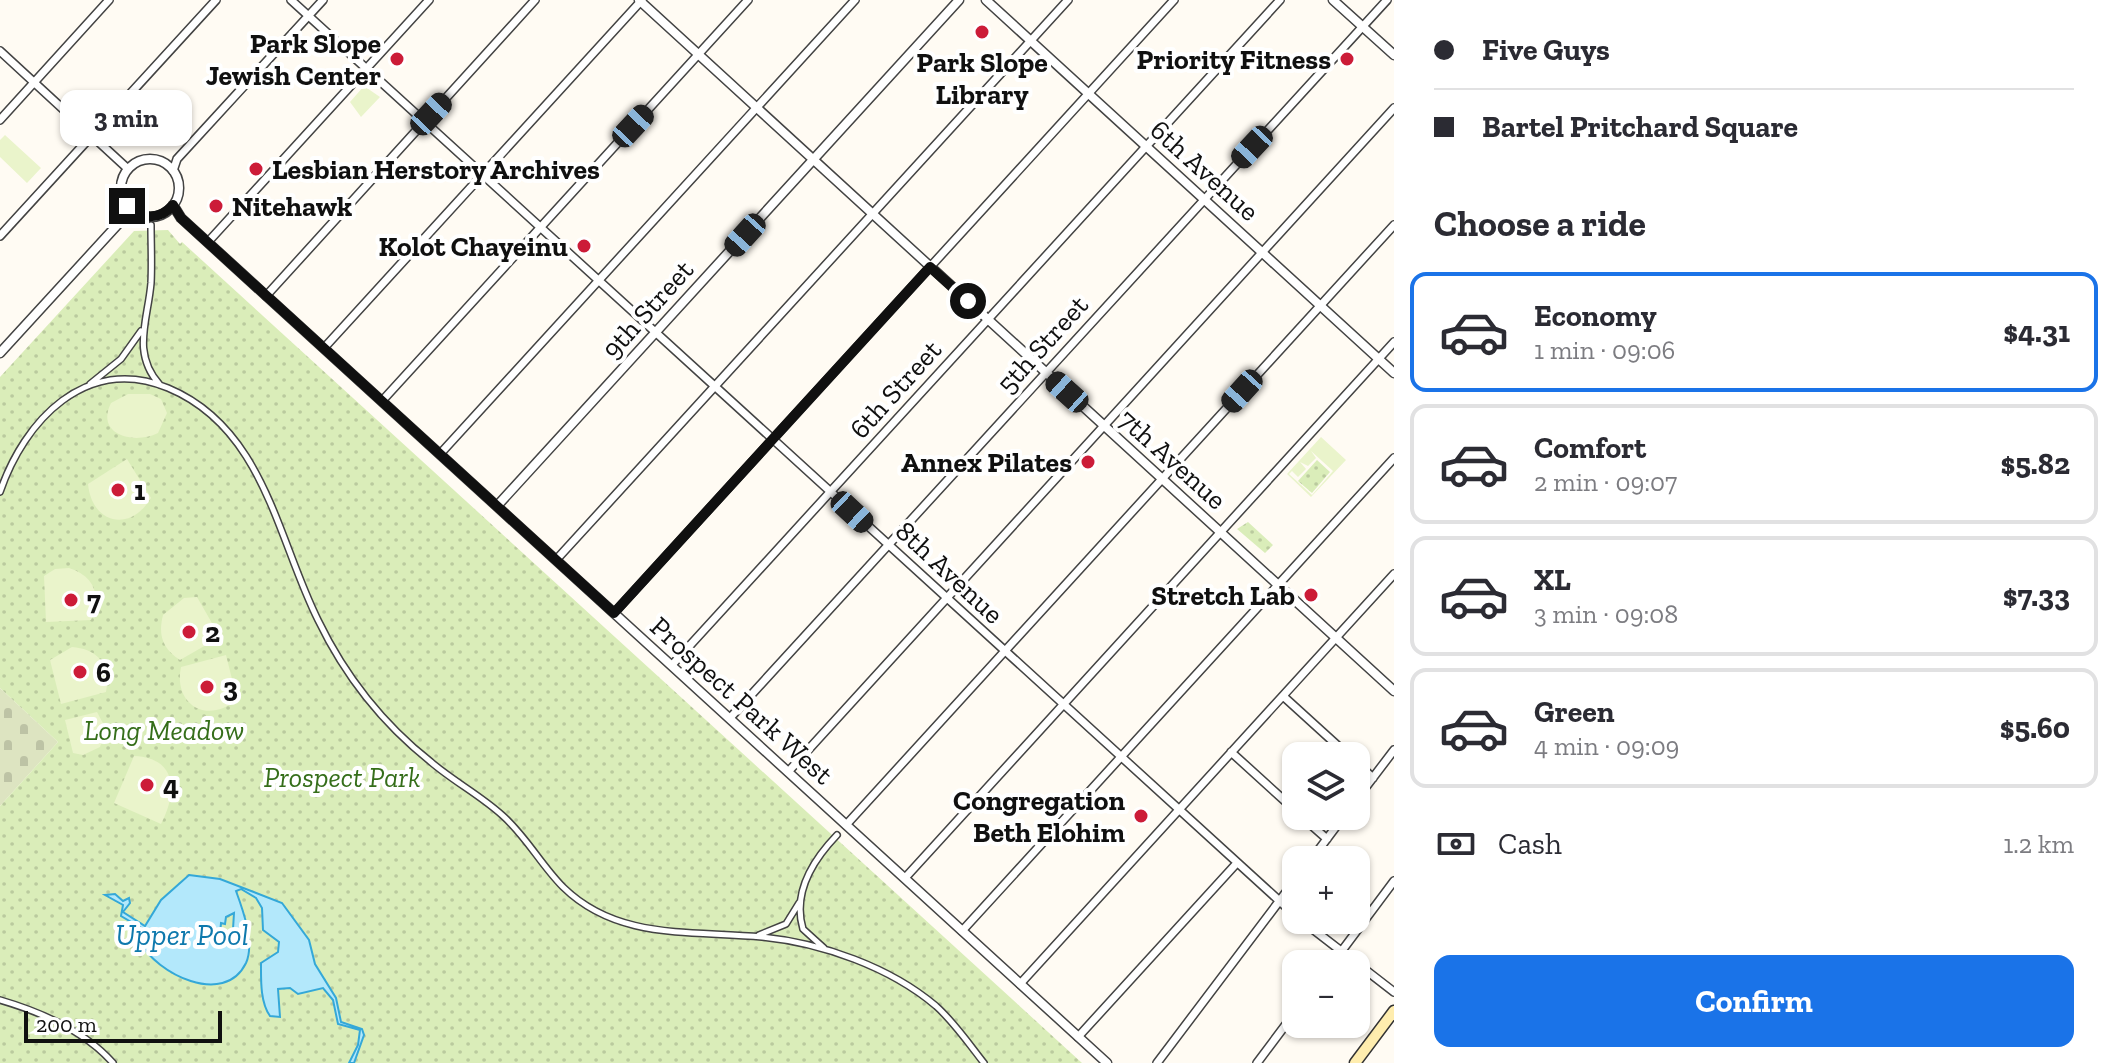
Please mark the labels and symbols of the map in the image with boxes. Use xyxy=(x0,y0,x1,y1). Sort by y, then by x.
marker: Park Slope Library xyxy=(973,23,991,41)
place label: Park Slope Jewish Center xyxy=(206,27,381,92)
place label: Priority Fitness xyxy=(1137,43,1331,76)
place label: Park Slope Library xyxy=(916,46,1048,111)
marker: Park Slope Jewish Center xyxy=(388,50,406,68)
marker: Priority Fitness xyxy=(1338,50,1356,68)
car xyxy=(406,88,456,140)
callout: 3 min xyxy=(61,90,193,146)
car xyxy=(608,100,658,152)
street label: 6th Avenue xyxy=(1144,113,1266,228)
car xyxy=(1227,121,1277,173)
place label: Lesbian Herstory Archives xyxy=(272,153,600,186)
marker: Lesbian Herstory Archives xyxy=(247,160,265,178)
route end xyxy=(109,188,145,224)
place label: Nitehawk xyxy=(232,190,353,223)
marker: Nitehawk xyxy=(207,197,225,215)
car xyxy=(720,209,770,261)
place label: Kolot Chayeinu xyxy=(378,230,568,263)
marker: Kolot Chayeinu xyxy=(575,237,593,255)
street label: 9th Street xyxy=(595,253,700,365)
route start xyxy=(950,283,986,319)
street label: 5th Street xyxy=(990,288,1095,400)
street label: 6th Street xyxy=(843,333,948,445)
car xyxy=(1217,365,1267,417)
car xyxy=(1041,367,1093,417)
street label: 7th Avenue xyxy=(1112,403,1233,516)
place label: Annex Pilates xyxy=(901,446,1072,479)
marker: Annex Pilates xyxy=(1079,453,1097,471)
place label: 1 xyxy=(134,474,145,507)
marker: 1 xyxy=(109,481,127,499)
car xyxy=(826,487,878,537)
street label: 8th Avenue xyxy=(889,514,1010,630)
place label: Stretch Lab xyxy=(1151,579,1295,612)
place label: 7 xyxy=(87,584,101,617)
marker: Stretch Lab xyxy=(1302,586,1320,604)
marker: 7 xyxy=(62,591,80,609)
street label: Prospect Park West xyxy=(644,610,840,791)
place label: 2 xyxy=(205,616,220,649)
marker: 2 xyxy=(180,623,198,641)
place label: 6 xyxy=(96,656,111,689)
marker: 6 xyxy=(71,663,89,681)
place label: 3 xyxy=(223,671,238,704)
marker: 3 xyxy=(198,678,216,696)
park label: Long Meadow xyxy=(84,714,244,747)
park label: Prospect Park xyxy=(264,761,420,794)
place label: 4 xyxy=(163,769,179,802)
marker: 4 xyxy=(138,776,156,794)
place label: Congregation Beth Elohim xyxy=(953,784,1125,849)
marker: Congregation Beth Elohim xyxy=(1132,807,1150,825)
water label: Upper Pool xyxy=(115,917,249,953)
scale bar xyxy=(24,1007,222,1043)

